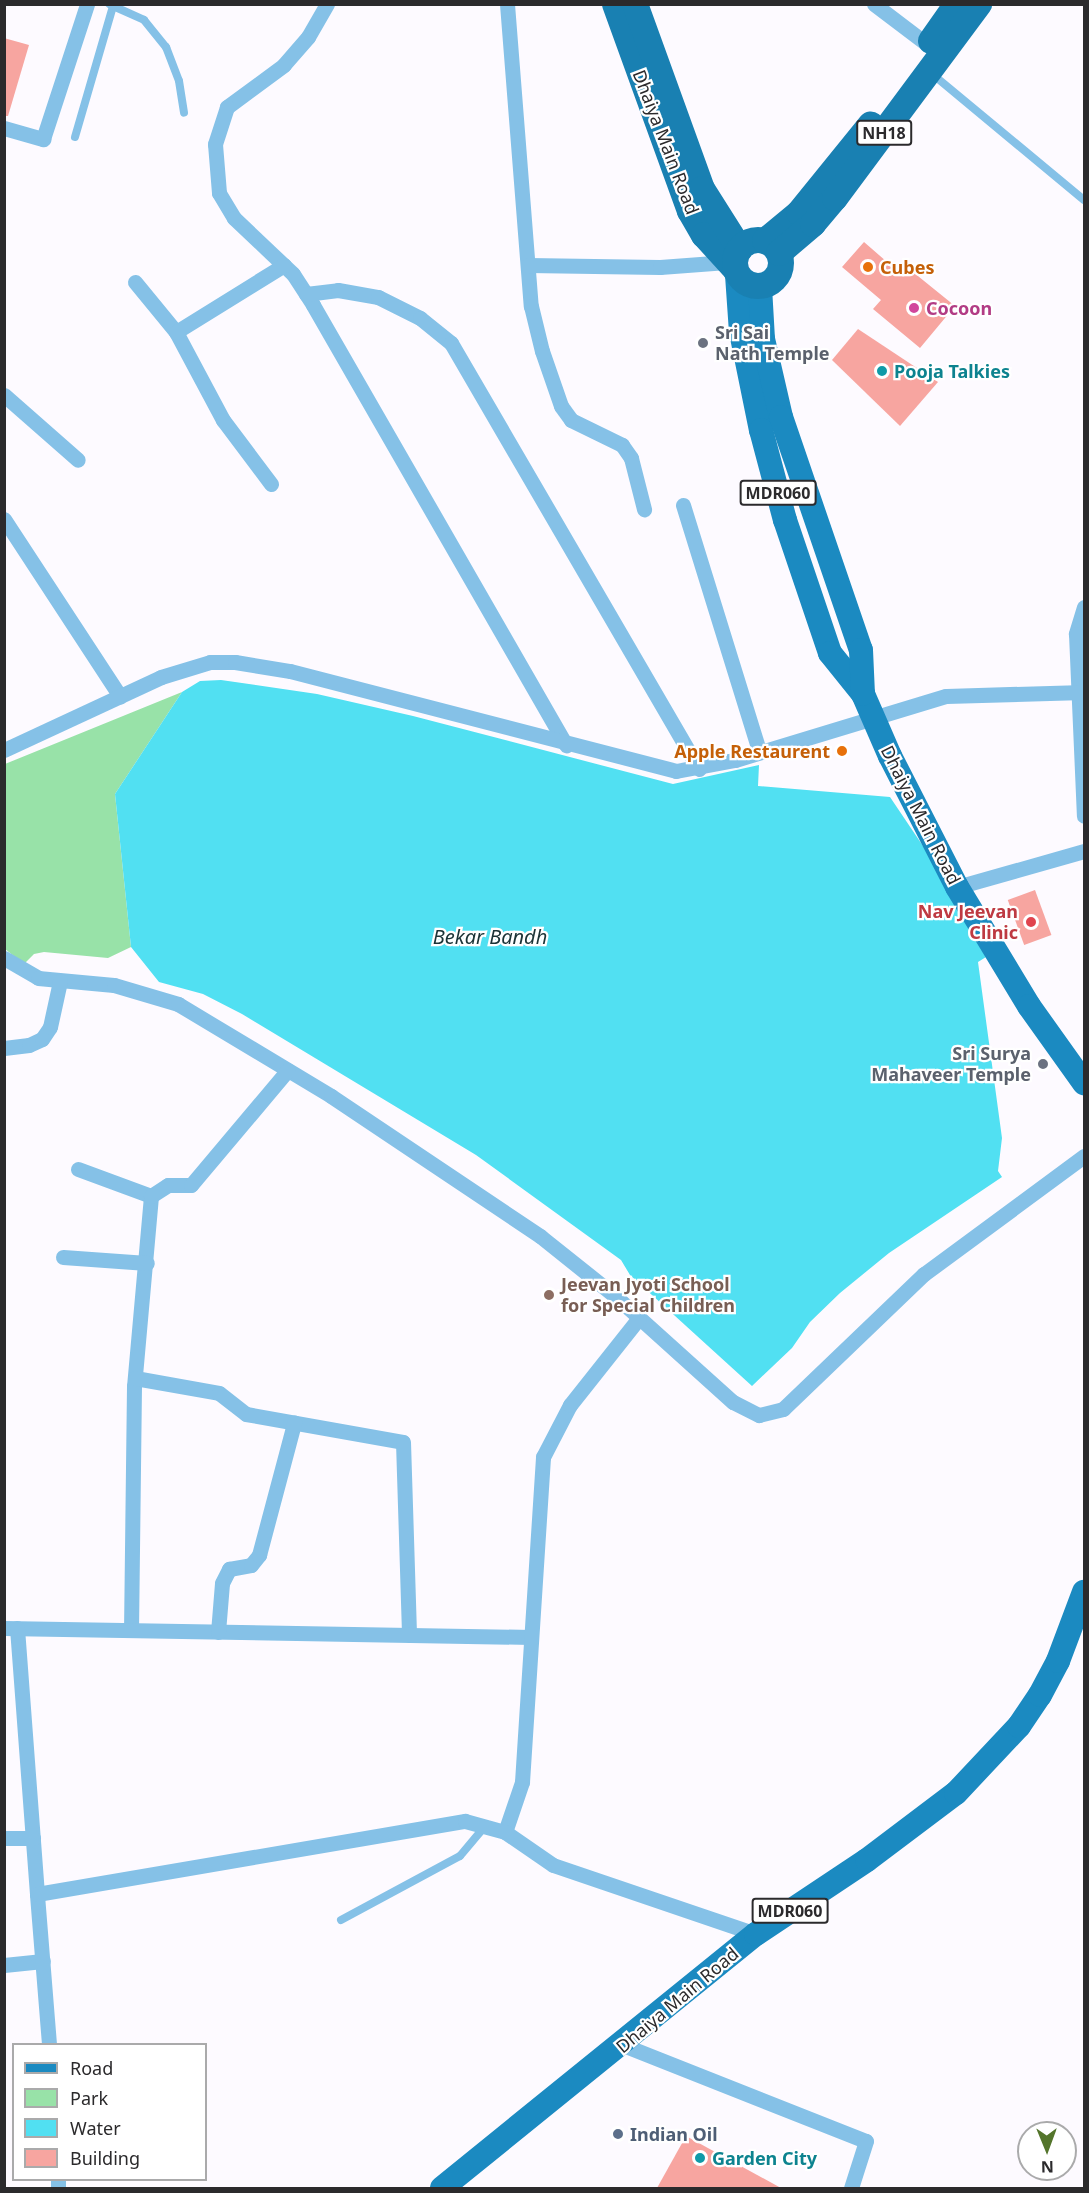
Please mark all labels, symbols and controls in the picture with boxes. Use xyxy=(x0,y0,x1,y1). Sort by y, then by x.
street label: Dhaiya Main Road xyxy=(628,67,704,217)
road number: NH18 xyxy=(856,120,912,146)
place label: Cubes xyxy=(880,256,934,278)
marker: Cubes xyxy=(861,260,875,274)
place label: Cocoon xyxy=(926,297,992,319)
marker: Cocoon xyxy=(907,301,921,315)
place label: Sri Sai Nath Temple xyxy=(715,322,830,364)
marker: Sri Sai Nath Temple xyxy=(696,336,710,350)
place label: Pooja Talkies xyxy=(894,360,1010,382)
marker: Pooja Talkies xyxy=(875,364,889,378)
road number: MDR060 xyxy=(739,480,817,506)
place label: Apple Restaurent xyxy=(674,740,830,762)
street label: Dhaiya Main Road xyxy=(877,742,965,888)
marker: Apple Restaurent xyxy=(835,744,849,758)
place label: Nav Jeevan Clinic xyxy=(918,901,1018,944)
marker: Nav Jeevan Clinic xyxy=(1022,913,1040,931)
water label: Bekar Bandh xyxy=(433,924,547,948)
place label: Sri Surya Mahaveer Temple xyxy=(871,1043,1031,1086)
marker: Sri Surya Mahaveer Temple xyxy=(1036,1057,1050,1071)
place label: Jeevan Jyoti School for Special Children xyxy=(561,1274,735,1316)
marker: Jeevan Jyoti School for Special Children xyxy=(542,1288,556,1302)
road number: MDR060 xyxy=(751,1898,829,1924)
street label: Dhaiya Main Road xyxy=(611,1943,743,2057)
legend xyxy=(12,2043,207,2181)
text: Road xyxy=(70,2056,113,2080)
text: Park xyxy=(70,2086,108,2110)
text: Water xyxy=(70,2116,121,2140)
north arrow xyxy=(1017,2121,1077,2181)
place label: Indian Oil xyxy=(630,2123,718,2145)
marker: Indian Oil xyxy=(611,2127,625,2141)
text: Building xyxy=(70,2146,140,2170)
place label: Garden City xyxy=(712,2147,817,2169)
marker: Garden City xyxy=(693,2151,707,2165)
text: N xyxy=(1041,2156,1054,2178)

